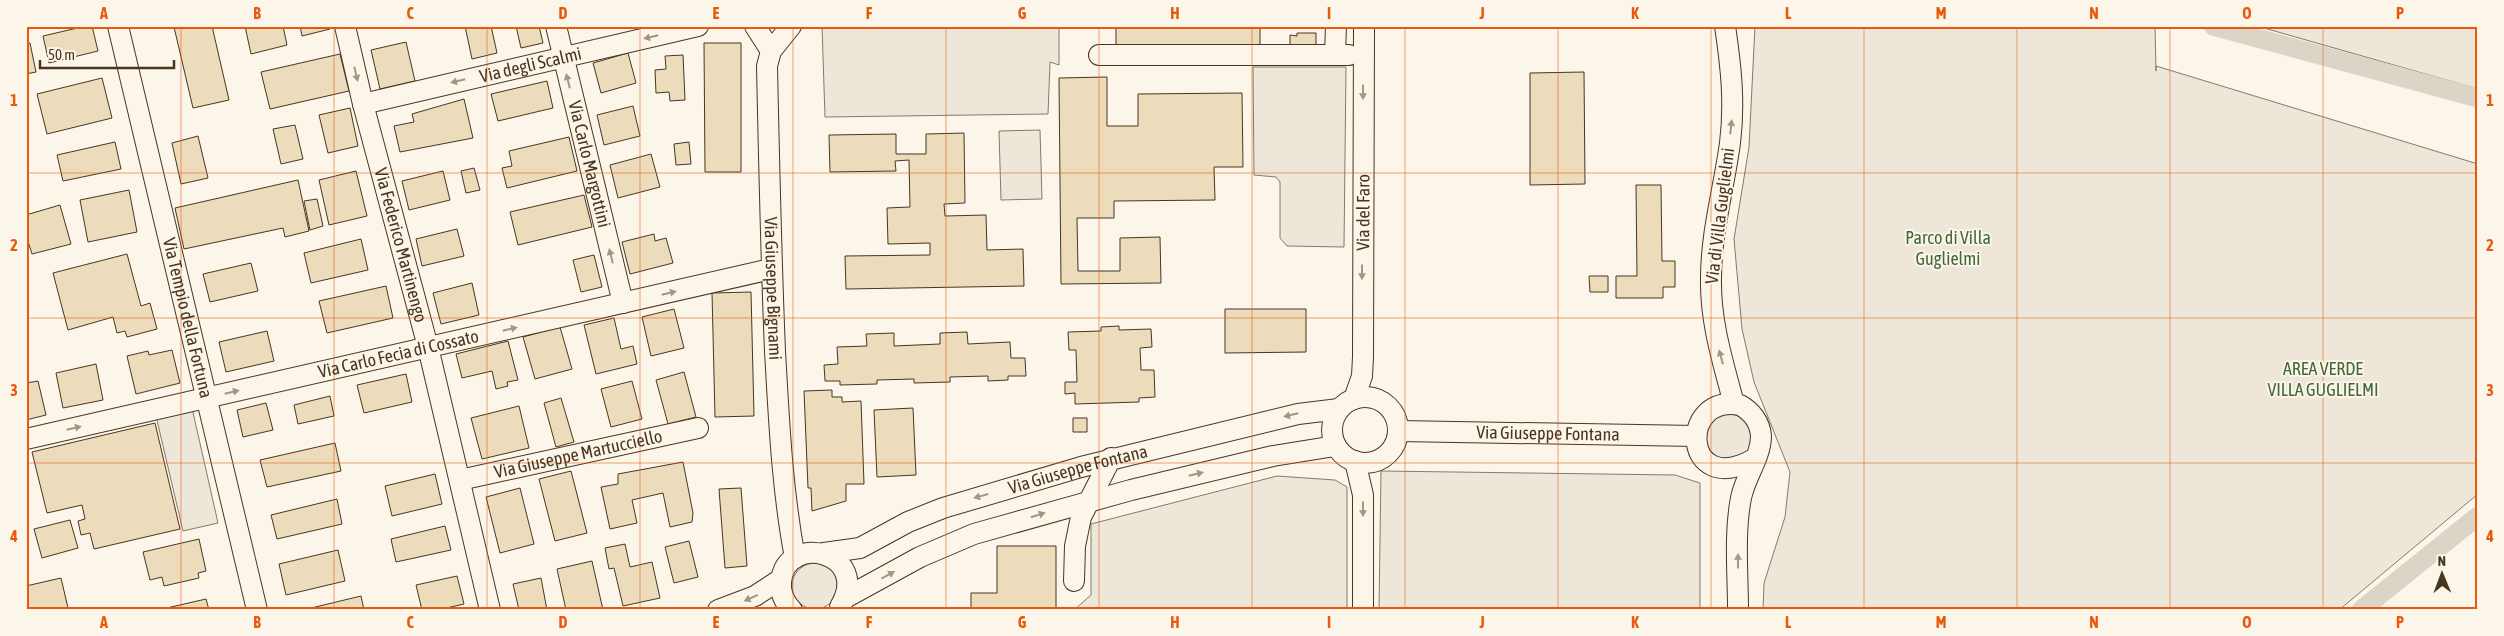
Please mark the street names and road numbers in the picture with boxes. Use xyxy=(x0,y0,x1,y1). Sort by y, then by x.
street label: Via degli Scalmi xyxy=(477,42,584,87)
street label: Via Carlo Margottini xyxy=(564,98,615,229)
street label: Via di Villa Guglielmi xyxy=(1701,147,1738,285)
street label: Via Federico Martinengo xyxy=(371,165,432,324)
street label: Via del Faro xyxy=(1352,174,1374,251)
street label: Via Giuseppe Bignami xyxy=(760,217,786,361)
street label: Via Tempio della Fortuna xyxy=(159,235,217,400)
street label: Via Carlo Fecia di Cossato xyxy=(316,325,481,382)
street label: Via Giuseppe Fontana xyxy=(1476,421,1620,445)
street label: Via Giuseppe Martucciello xyxy=(492,425,664,482)
street label: Via Giuseppe Fontana xyxy=(1006,440,1149,498)

